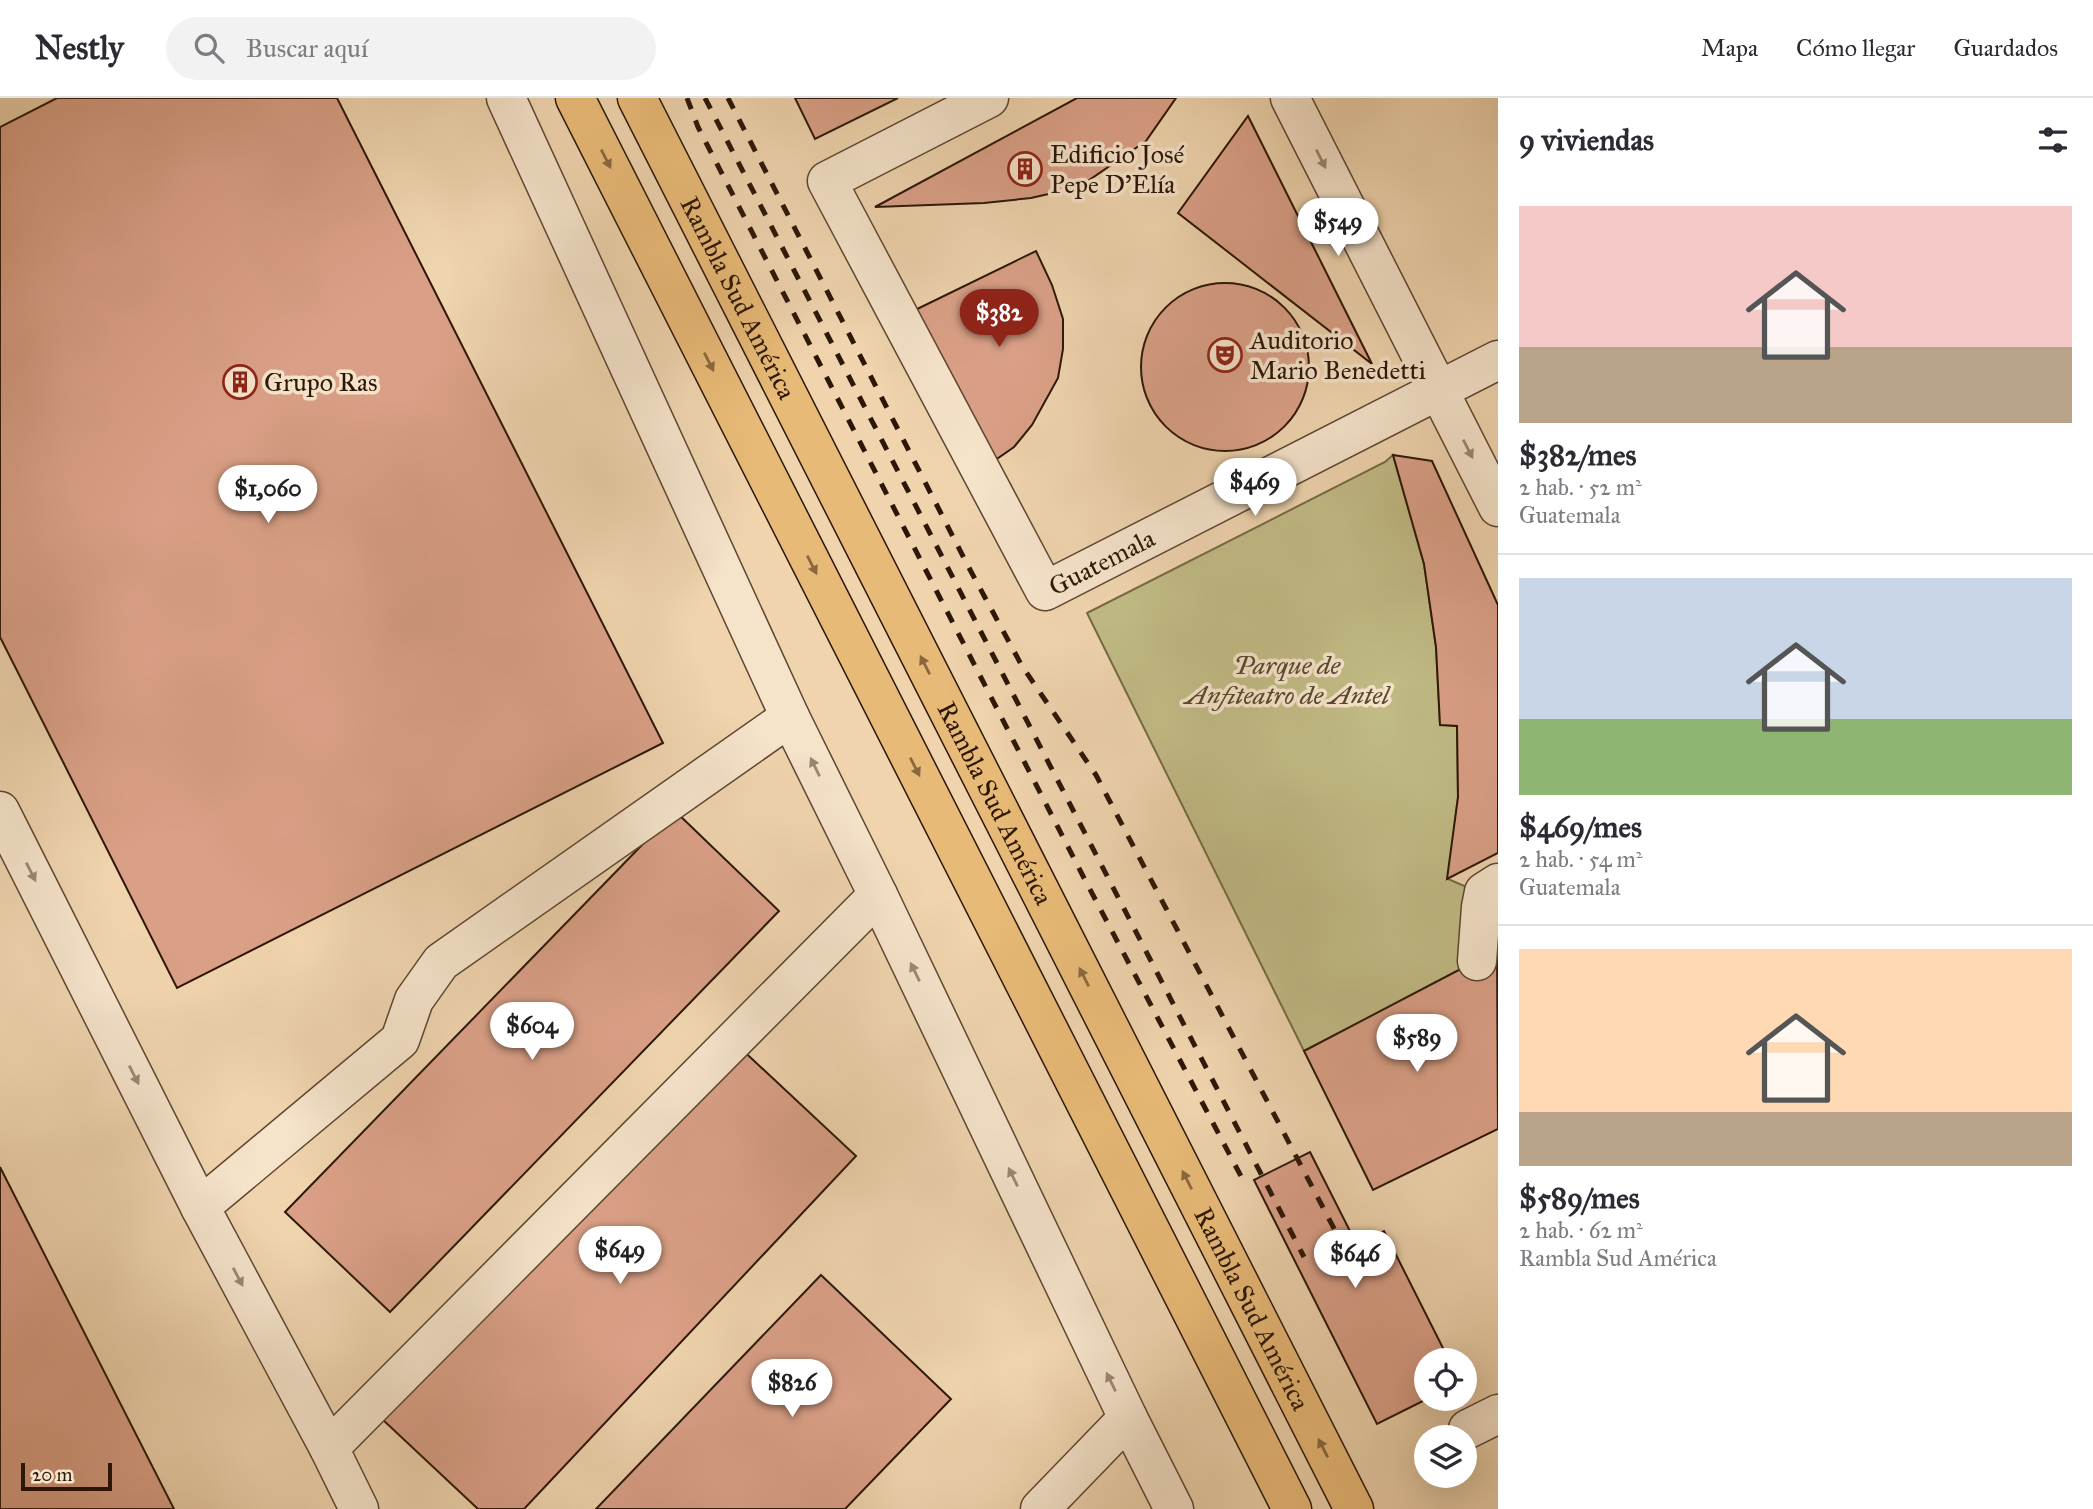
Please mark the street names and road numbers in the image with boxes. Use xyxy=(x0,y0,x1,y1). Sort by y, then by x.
street label: Rambla Sud América xyxy=(674,191,803,405)
street label: Guatemala xyxy=(1043,522,1160,602)
street label: Rambla Sud América xyxy=(930,696,1060,910)
street label: Rambla Sud América xyxy=(1187,1202,1317,1416)

